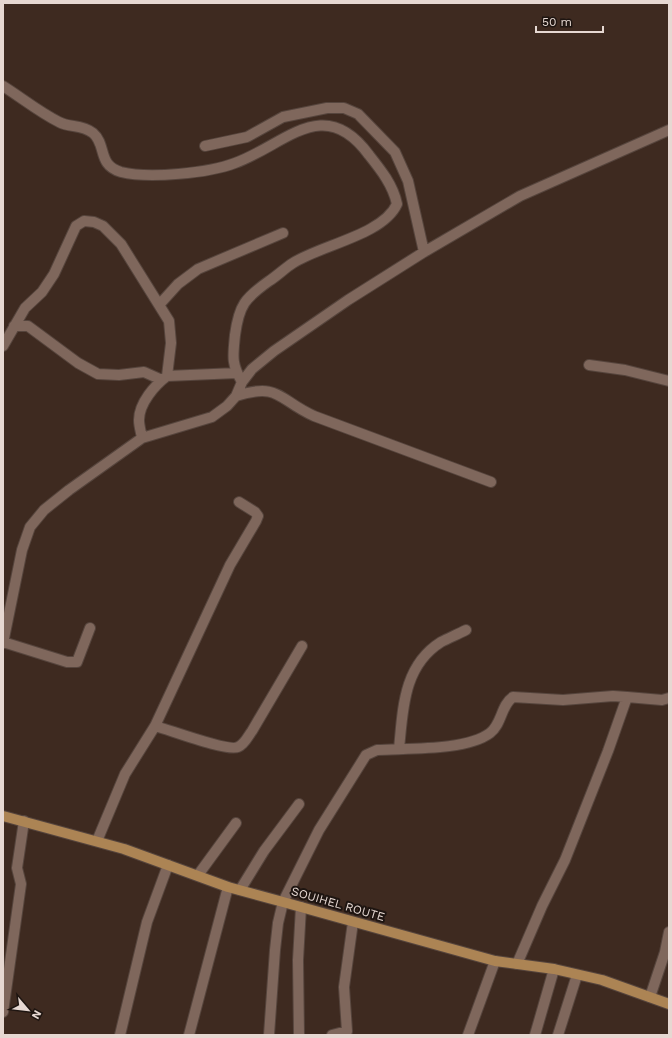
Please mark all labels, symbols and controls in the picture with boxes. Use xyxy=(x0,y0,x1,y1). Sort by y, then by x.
scale bar xyxy=(536,8,603,34)
text: 50 m xyxy=(542,15,572,29)
street label: SOUIHEL ROUTE xyxy=(290,884,387,924)
north arrow xyxy=(8,990,48,1030)
text: N xyxy=(29,1008,44,1021)

